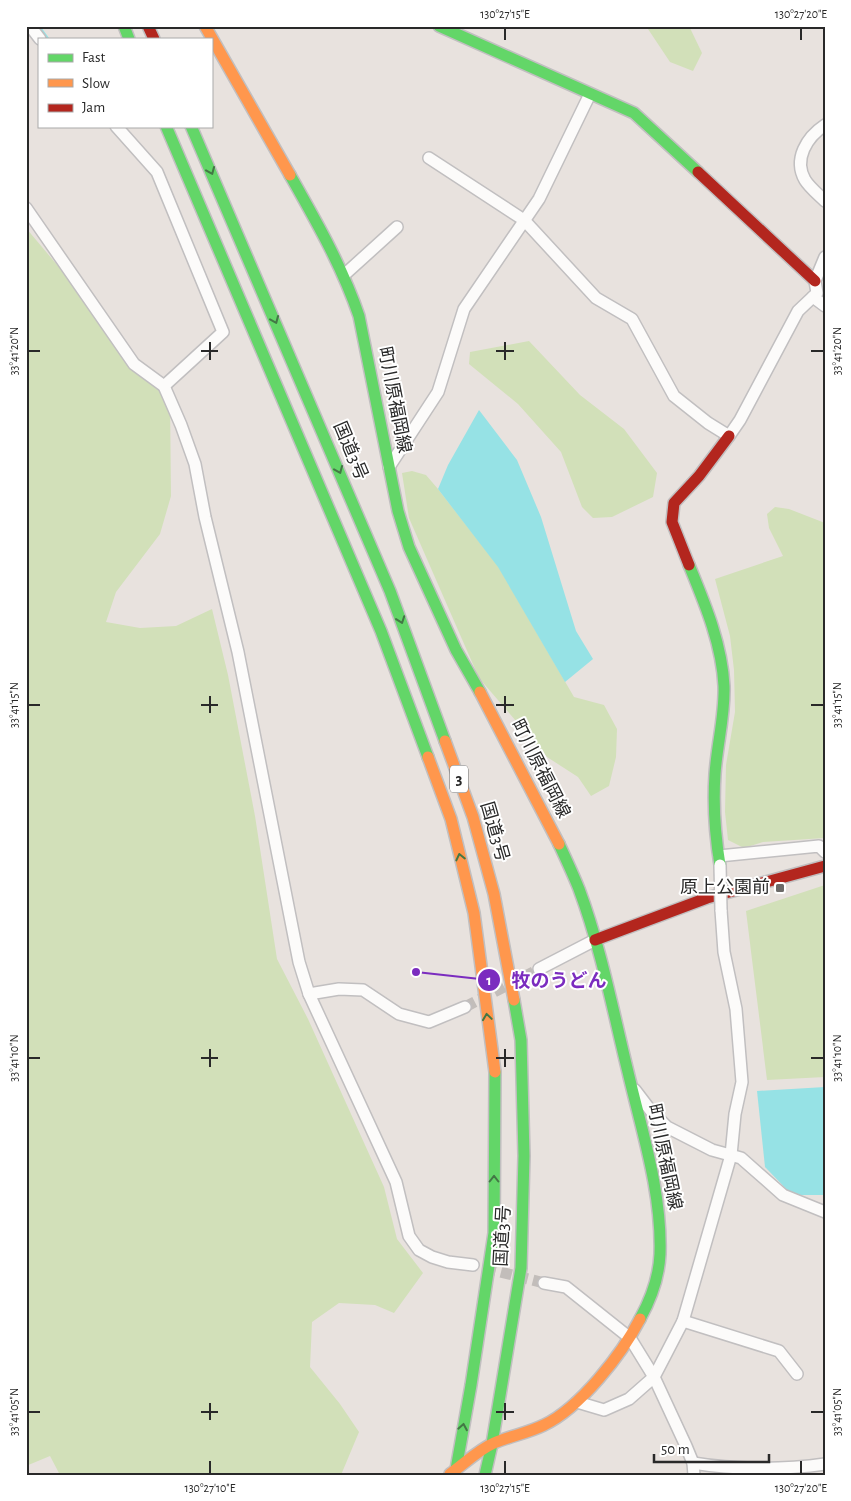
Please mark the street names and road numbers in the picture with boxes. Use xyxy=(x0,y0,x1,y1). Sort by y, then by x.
street label: 町川原福岡線 xyxy=(375,345,415,455)
street label: 国道3号 xyxy=(330,418,372,483)
street label: 町川原福岡線 xyxy=(507,716,574,821)
road number: 3 xyxy=(450,766,468,792)
street label: 国道3号 xyxy=(477,799,513,864)
street label: 町川原福岡線 xyxy=(644,1102,686,1212)
street label: 国道3号 xyxy=(490,1205,514,1267)

